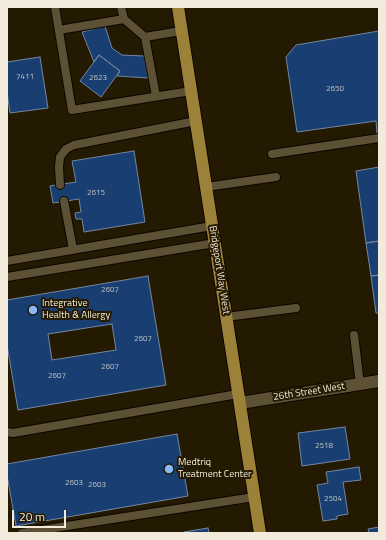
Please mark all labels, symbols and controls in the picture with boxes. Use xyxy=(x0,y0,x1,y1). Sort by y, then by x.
house number: 7411 xyxy=(16,72,34,82)
house number: 2623 xyxy=(89,73,107,83)
house number: 2650 xyxy=(326,84,344,94)
house number: 2615 xyxy=(87,188,105,198)
street label: Bridgeport Way West xyxy=(206,225,232,315)
house number: 2607 xyxy=(101,285,119,295)
place label: Integrative Health & Allergy xyxy=(42,298,110,322)
marker: Integrative Health & Allergy xyxy=(27,304,39,316)
house number: 2607 xyxy=(134,334,152,344)
house number: 2607 xyxy=(101,362,119,372)
house number: 2607 xyxy=(48,371,66,381)
street label: 26th Street West xyxy=(272,380,346,404)
house number: 2518 xyxy=(315,441,333,451)
place label: Medtriq Treatment Center xyxy=(178,457,252,480)
marker: Medtriq Treatment Center xyxy=(163,463,175,475)
house number: 2603 xyxy=(65,478,83,488)
house number: 2603 xyxy=(88,480,106,490)
house number: 2504 xyxy=(324,494,342,504)
scale bar xyxy=(14,502,68,528)
text: 20 m xyxy=(19,507,45,526)

